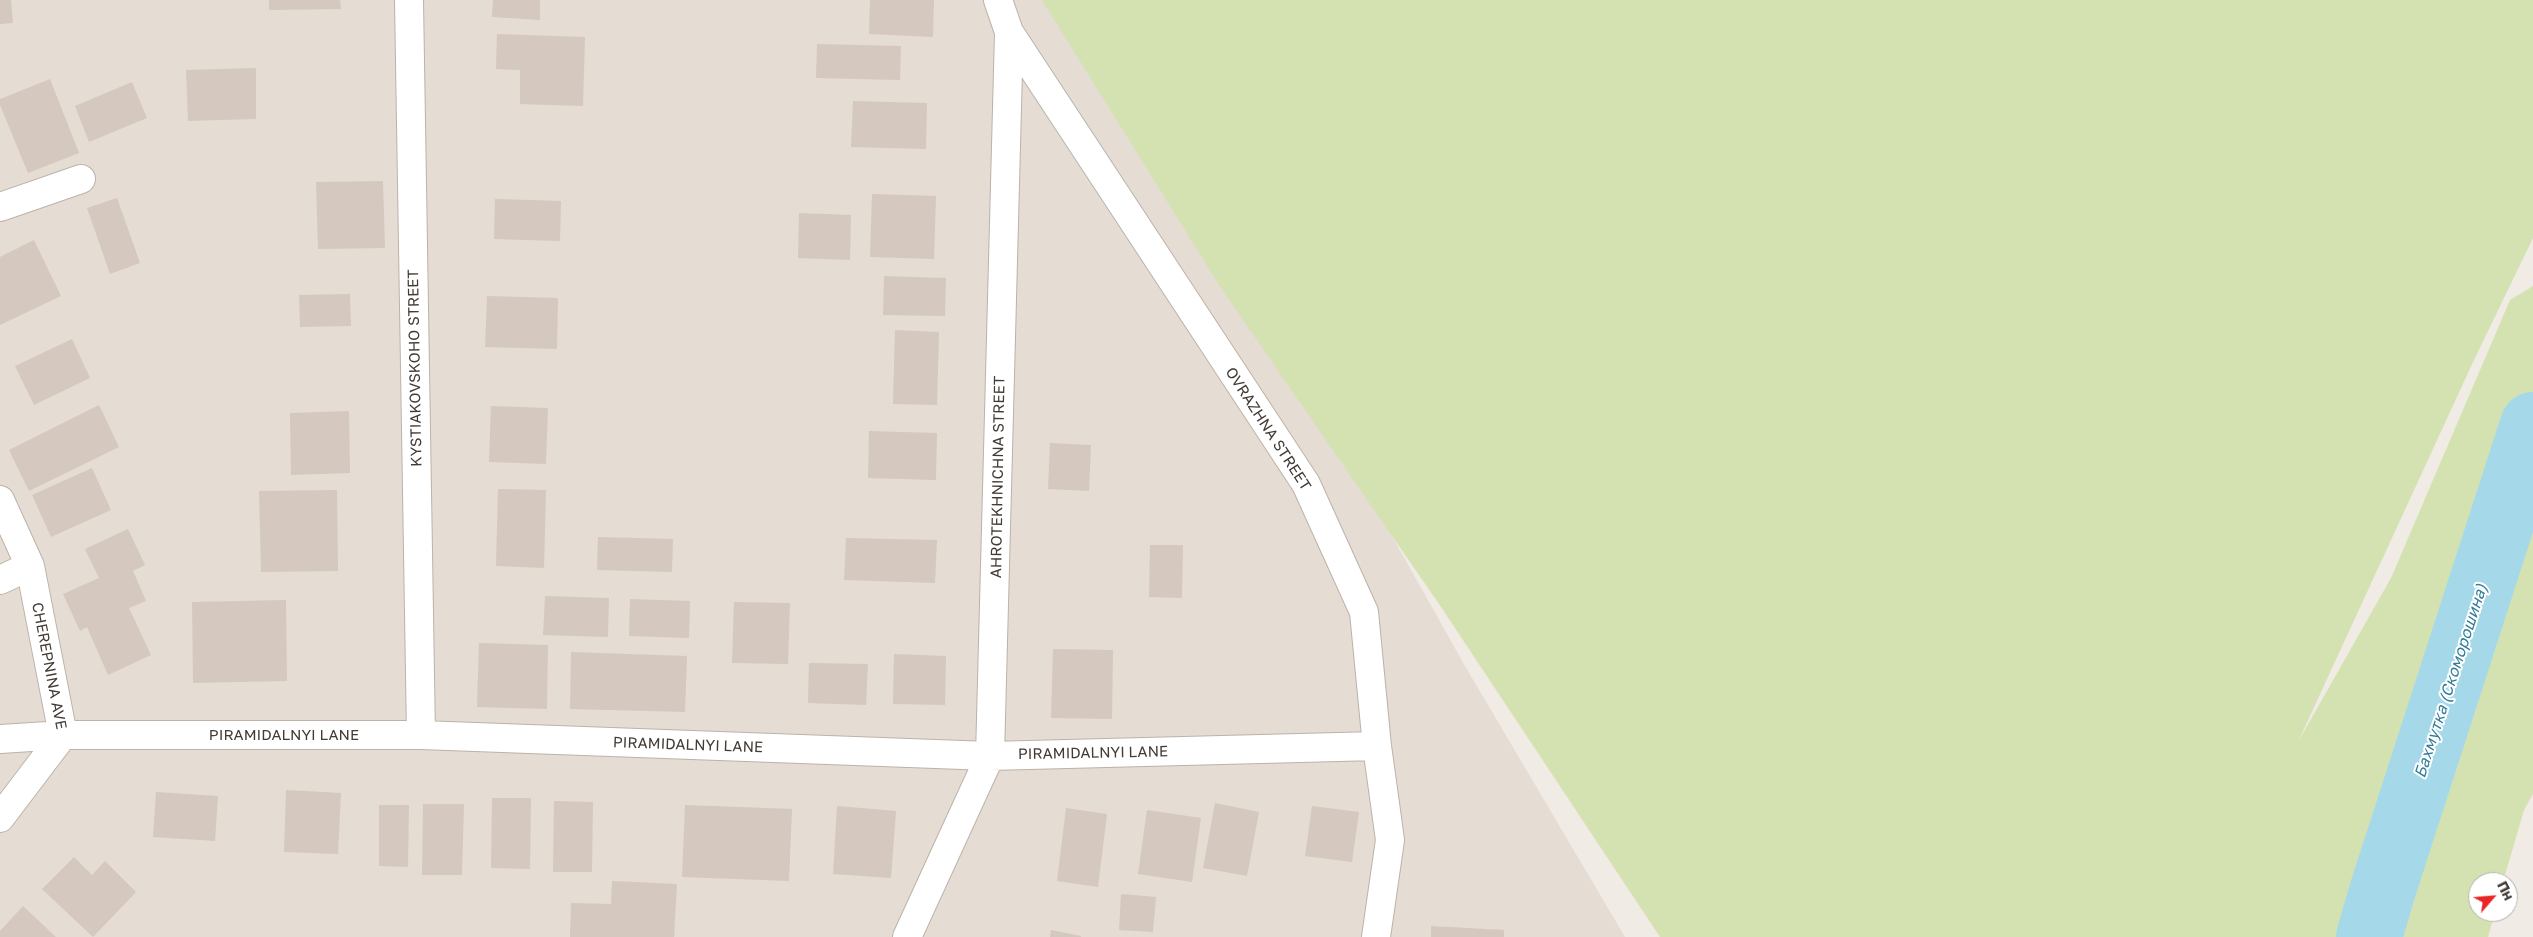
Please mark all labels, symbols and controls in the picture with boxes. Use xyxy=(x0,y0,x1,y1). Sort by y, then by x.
street label: KYSTIAKOVSKOHO STREET xyxy=(404,269,426,467)
street label: OVRAZHNA STREET xyxy=(1221,364,1315,494)
street label: AHROTEKHNICHNA STREET xyxy=(987,376,1009,578)
water label: Бахмутка (Скоморошина) xyxy=(2411,582,2491,780)
street label: CHEREPNINA AVE xyxy=(28,601,70,731)
street label: PIRAMIDALNYI LANE xyxy=(209,726,359,744)
street label: PIRAMIDALNYI LANE xyxy=(613,733,763,757)
street label: PIRAMIDALNYI LANE xyxy=(1018,743,1168,763)
north arrow xyxy=(2468,872,2518,922)
text: Пн xyxy=(2494,878,2518,903)

